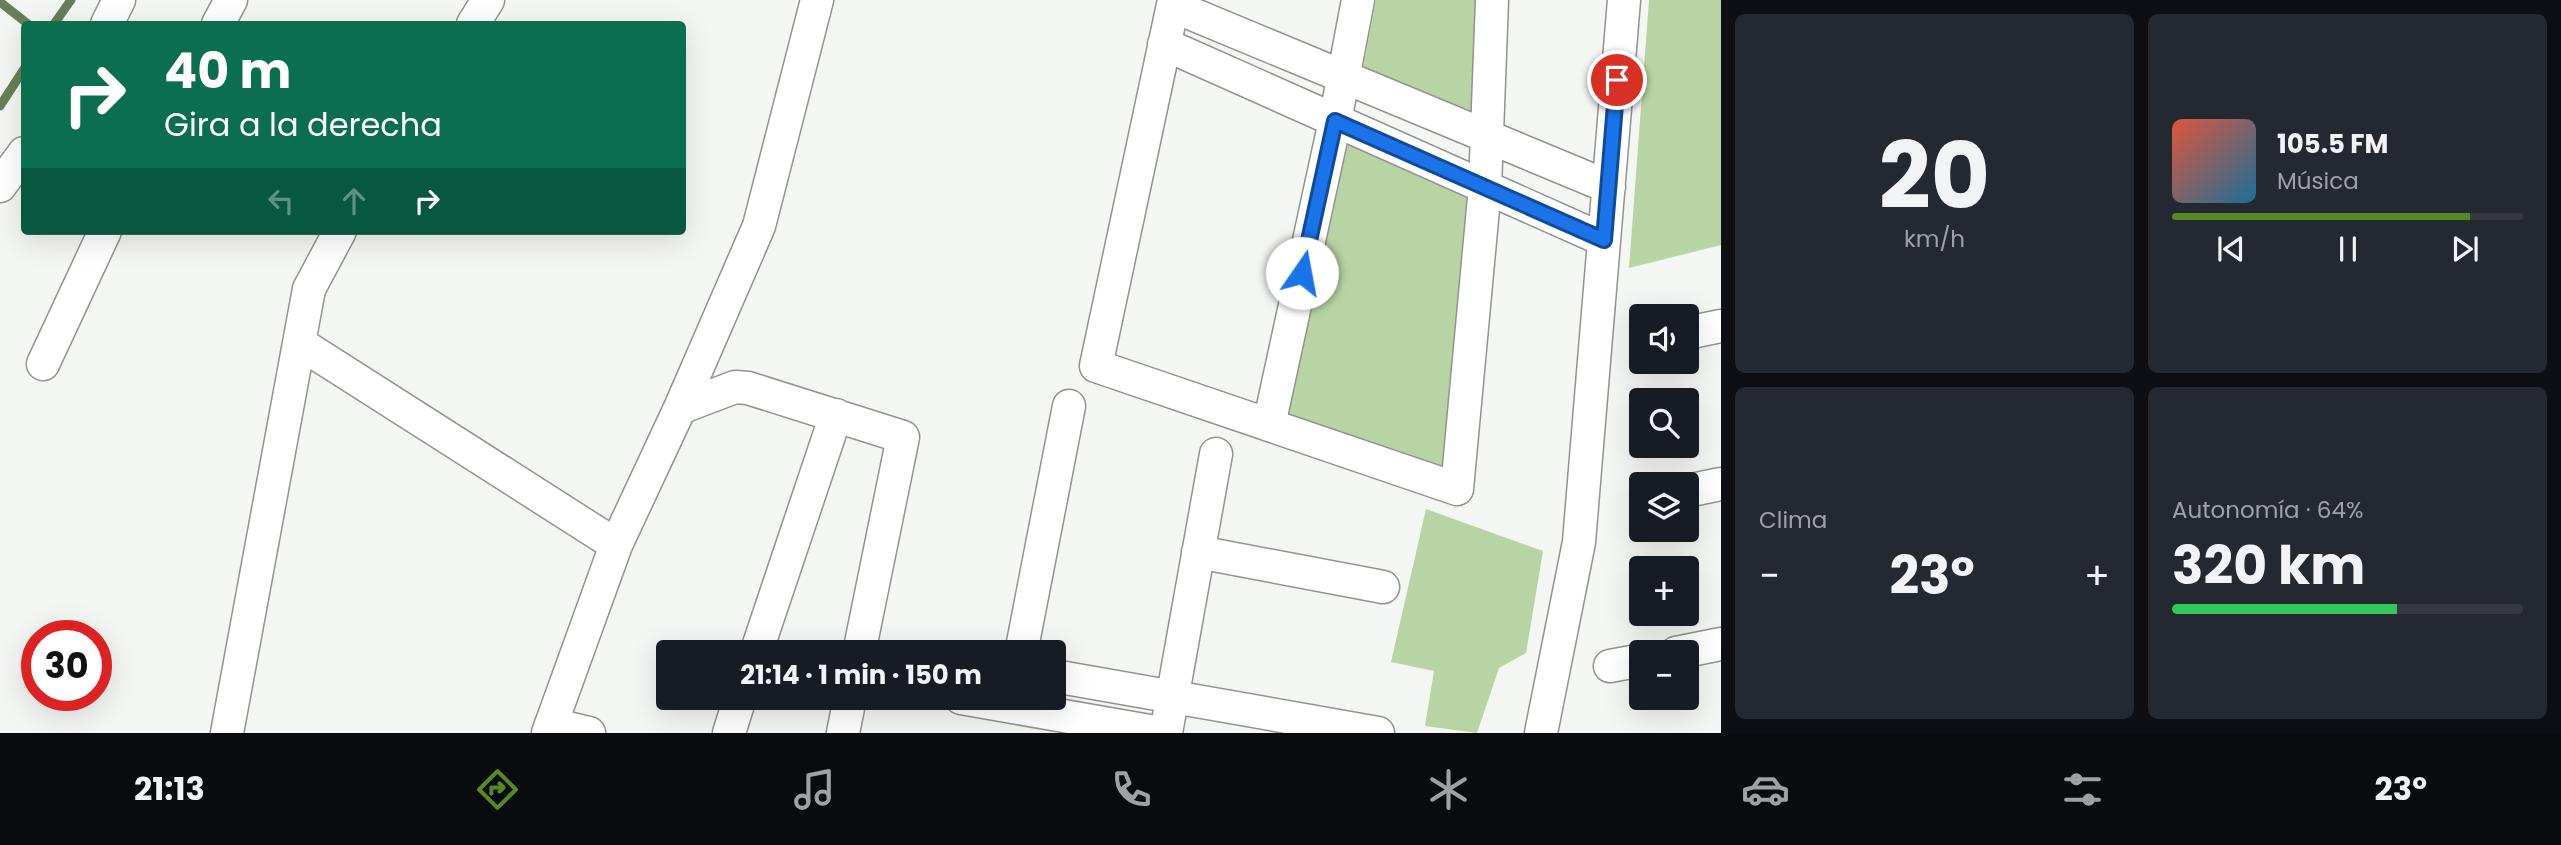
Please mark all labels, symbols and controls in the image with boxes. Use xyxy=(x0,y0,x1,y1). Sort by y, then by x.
text: 40 m xyxy=(164,37,291,105)
icon: right xyxy=(49,49,140,140)
pin xyxy=(1587,50,1647,110)
icon: arrive xyxy=(1598,61,1636,99)
text: Gira a la derecha xyxy=(164,102,442,147)
text: 20 xyxy=(1879,112,1990,240)
text: 105.5 FM xyxy=(2277,126,2388,162)
text: Música xyxy=(2277,165,2359,197)
icon: left xyxy=(262,182,300,220)
icon: ahead xyxy=(335,182,373,220)
icon: right xyxy=(408,182,446,220)
text: km/h xyxy=(1904,223,1965,255)
icon: previous xyxy=(2212,230,2250,268)
icon: pause xyxy=(2329,230,2367,268)
icon: next xyxy=(2446,230,2484,268)
position arrow xyxy=(1265,236,1339,310)
map controls xyxy=(1629,304,1699,710)
button: sound xyxy=(1629,304,1699,374)
button: search xyxy=(1629,388,1699,458)
button: layers xyxy=(1629,472,1699,542)
text: Autonomía · 64% xyxy=(2172,494,2363,526)
text: Clima xyxy=(1759,504,1827,536)
text: 320 km xyxy=(2172,529,2365,602)
text: 23° xyxy=(1889,539,1975,612)
text: − xyxy=(1759,549,1780,602)
text: + xyxy=(2084,549,2110,602)
button: + xyxy=(1629,556,1699,626)
speed limit sign: 30 xyxy=(21,620,112,711)
button: − xyxy=(1629,640,1699,710)
text: 21:14 · 1 min · 150 m xyxy=(740,657,982,693)
icon: directions xyxy=(473,765,522,814)
icon: music xyxy=(790,765,839,814)
icon: phone xyxy=(1107,765,1156,814)
icon: climate xyxy=(1424,765,1473,814)
icon: car xyxy=(1741,765,1790,814)
icon: filters xyxy=(2058,765,2107,814)
text: 21:13 xyxy=(134,766,205,811)
text: 23° xyxy=(2375,766,2427,811)

